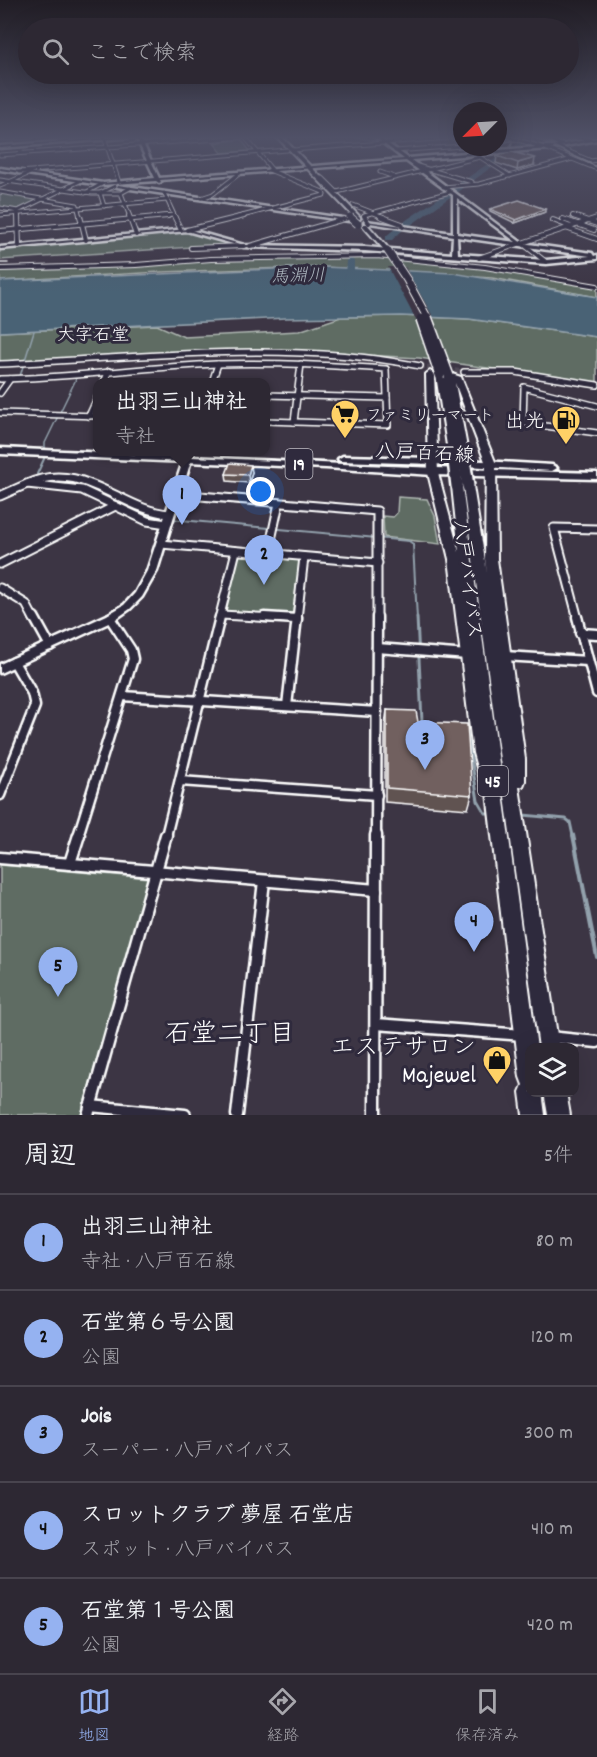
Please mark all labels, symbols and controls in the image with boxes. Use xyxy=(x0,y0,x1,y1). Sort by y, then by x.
search box xyxy=(18,18,579,84)
icon: search xyxy=(39,35,72,68)
text: ここで検索 xyxy=(87,39,197,70)
north arrow xyxy=(453,102,507,156)
water label: 馬淵川 xyxy=(271,264,326,291)
district label: 大字石堂 xyxy=(57,324,129,349)
popup xyxy=(93,378,270,456)
text: 出羽三山神社 xyxy=(115,388,248,419)
supermarket icon: ファミリーマート xyxy=(329,398,361,440)
fuel station icon: 出光 xyxy=(550,404,582,446)
place label: ファミリーマート xyxy=(366,405,494,428)
place label: 出光 xyxy=(505,409,545,437)
text: 寺社 xyxy=(115,424,155,452)
street label: 八戸百石線 xyxy=(374,438,476,472)
road number: 19 xyxy=(286,449,312,479)
pin: 1 xyxy=(162,476,201,525)
your location xyxy=(246,477,275,506)
street label: 八戸バイパス xyxy=(445,518,487,640)
pin: 2 xyxy=(244,536,284,585)
pin: 3 xyxy=(406,720,444,770)
road number: 45 xyxy=(478,766,508,796)
pin: 4 xyxy=(454,902,494,952)
pin: 5 xyxy=(38,948,78,997)
district label: 石堂二丁目 xyxy=(165,1017,295,1054)
place label: エステサロン Majewel xyxy=(331,1032,476,1094)
map controls xyxy=(525,1043,579,1097)
button: layers xyxy=(525,1043,579,1097)
shop icon: エステサロン Majewel xyxy=(481,1044,513,1086)
text: 周辺 xyxy=(24,1139,76,1176)
text: 5件 xyxy=(544,1143,573,1171)
text: 出羽三山神社 xyxy=(81,1213,213,1244)
text: 1 xyxy=(41,1228,46,1256)
text: 80 m xyxy=(536,1228,573,1256)
text: 寺社 · 八戸百石線 xyxy=(81,1249,235,1277)
text: 石堂第６号公園 xyxy=(81,1309,235,1340)
text: 2 xyxy=(39,1324,48,1352)
text: 120 m xyxy=(531,1324,573,1352)
text: 公園 xyxy=(81,1345,121,1373)
text: Jois xyxy=(81,1402,112,1433)
text: 3 xyxy=(39,1420,48,1448)
text: 300 m xyxy=(524,1420,573,1448)
text: スーパー · 八戸バイパス xyxy=(81,1438,294,1466)
text: スロットクラブ 夢屋 石堂店 xyxy=(81,1501,355,1532)
text: 4 xyxy=(39,1516,48,1544)
text: 410 m xyxy=(531,1516,573,1544)
text: スポット · 八戸バイパス xyxy=(81,1537,294,1565)
text: 石堂第１号公園 xyxy=(81,1597,235,1628)
text: 5 xyxy=(39,1612,48,1640)
text: 420 m xyxy=(527,1612,573,1640)
text: 公園 xyxy=(81,1633,121,1661)
tab: 地図 xyxy=(78,1685,111,1748)
tab: 経路 xyxy=(266,1685,299,1748)
tab: 保存済み xyxy=(455,1685,519,1748)

